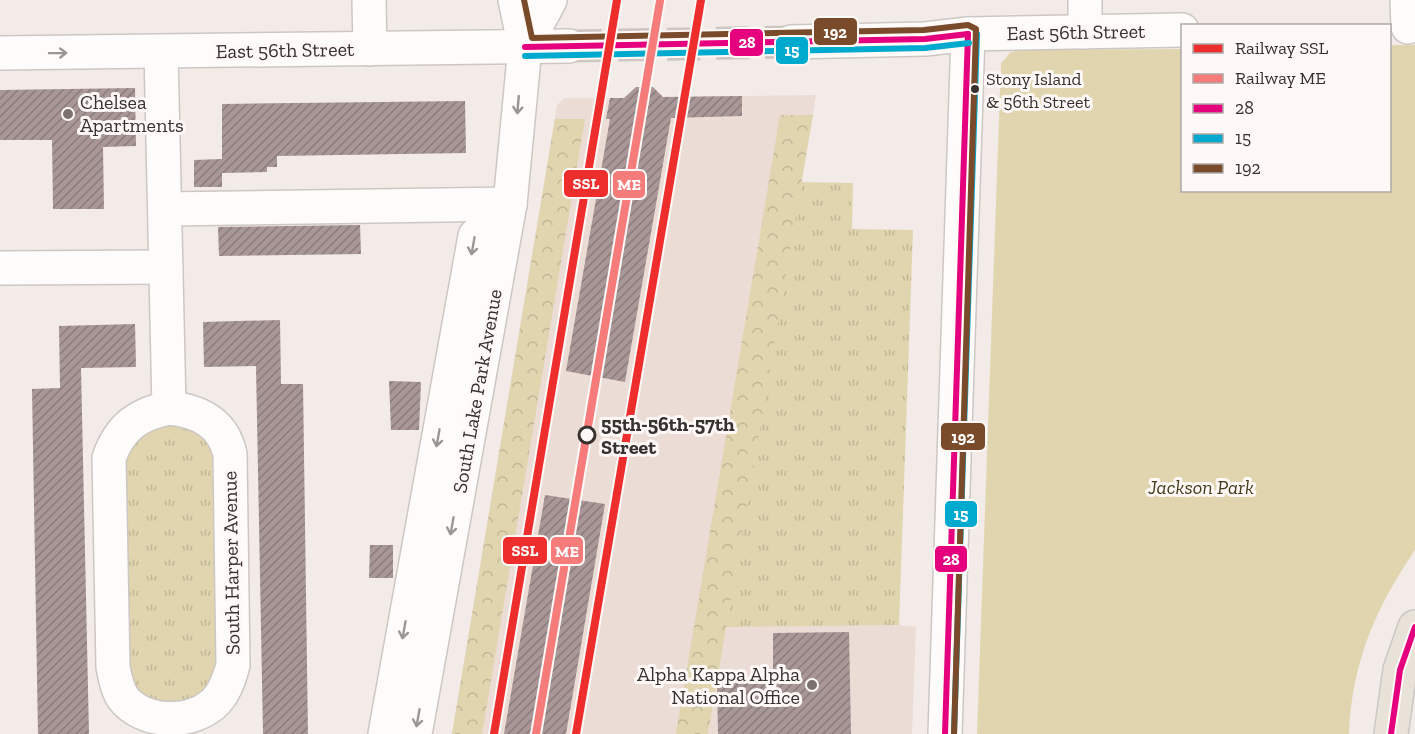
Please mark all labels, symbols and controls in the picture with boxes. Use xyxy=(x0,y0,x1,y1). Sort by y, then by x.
line badge: 192 xyxy=(813,17,858,46)
street label: East 56th Street xyxy=(1006,19,1146,45)
text: 192 xyxy=(823,23,847,42)
legend xyxy=(1181,24,1391,192)
line badge: 28 xyxy=(729,28,764,57)
text: 28 xyxy=(738,33,756,52)
line badge: 15 xyxy=(775,36,809,65)
street label: East 56th Street xyxy=(215,37,355,63)
text: Railway SSL xyxy=(1235,37,1329,59)
text: 15 xyxy=(785,41,799,60)
one-way arrow xyxy=(48,47,68,58)
text: Railway ME xyxy=(1235,67,1326,89)
place label: Stony Island & 56th Street xyxy=(986,68,1090,113)
marker: Stony Island & 56th Street xyxy=(969,83,981,95)
place label: Chelsea Apartments xyxy=(80,90,184,137)
one-way arrow xyxy=(512,95,523,115)
text: 28 xyxy=(1235,97,1254,119)
marker: Chelsea Apartments xyxy=(61,107,75,121)
text: 15 xyxy=(1235,127,1251,149)
text: 192 xyxy=(1235,157,1261,179)
line badge: SSL xyxy=(563,169,609,198)
line badge: ME xyxy=(612,170,646,199)
text: SSL xyxy=(573,174,599,193)
text: ME xyxy=(617,175,641,194)
one-way arrow xyxy=(467,236,478,256)
street label: South Lake Park Avenue xyxy=(447,287,507,495)
place label: 55th-56th-57th Street xyxy=(601,412,735,459)
line badge: 192 xyxy=(940,422,986,451)
marker: 55th-56th-57th Street xyxy=(578,426,596,444)
one-way arrow xyxy=(433,428,444,448)
text: 192 xyxy=(951,428,975,447)
street label: South Harper Avenue xyxy=(217,471,245,655)
park label: Jackson Park xyxy=(1147,475,1254,499)
line badge: 15 xyxy=(944,500,978,528)
text: 15 xyxy=(954,505,968,524)
one-way arrow xyxy=(447,516,458,535)
line badge: SSL xyxy=(502,536,548,565)
line badge: ME xyxy=(550,536,584,565)
text: SSL xyxy=(512,541,538,560)
text: ME xyxy=(555,542,579,561)
line badge: 28 xyxy=(934,545,968,573)
text: 28 xyxy=(942,550,960,569)
one-way arrow xyxy=(398,620,409,640)
place label: Alpha Kappa Alpha National Office xyxy=(637,662,800,709)
marker: Alpha Kappa Alpha National Office xyxy=(805,678,819,692)
one-way arrow xyxy=(412,708,423,727)

